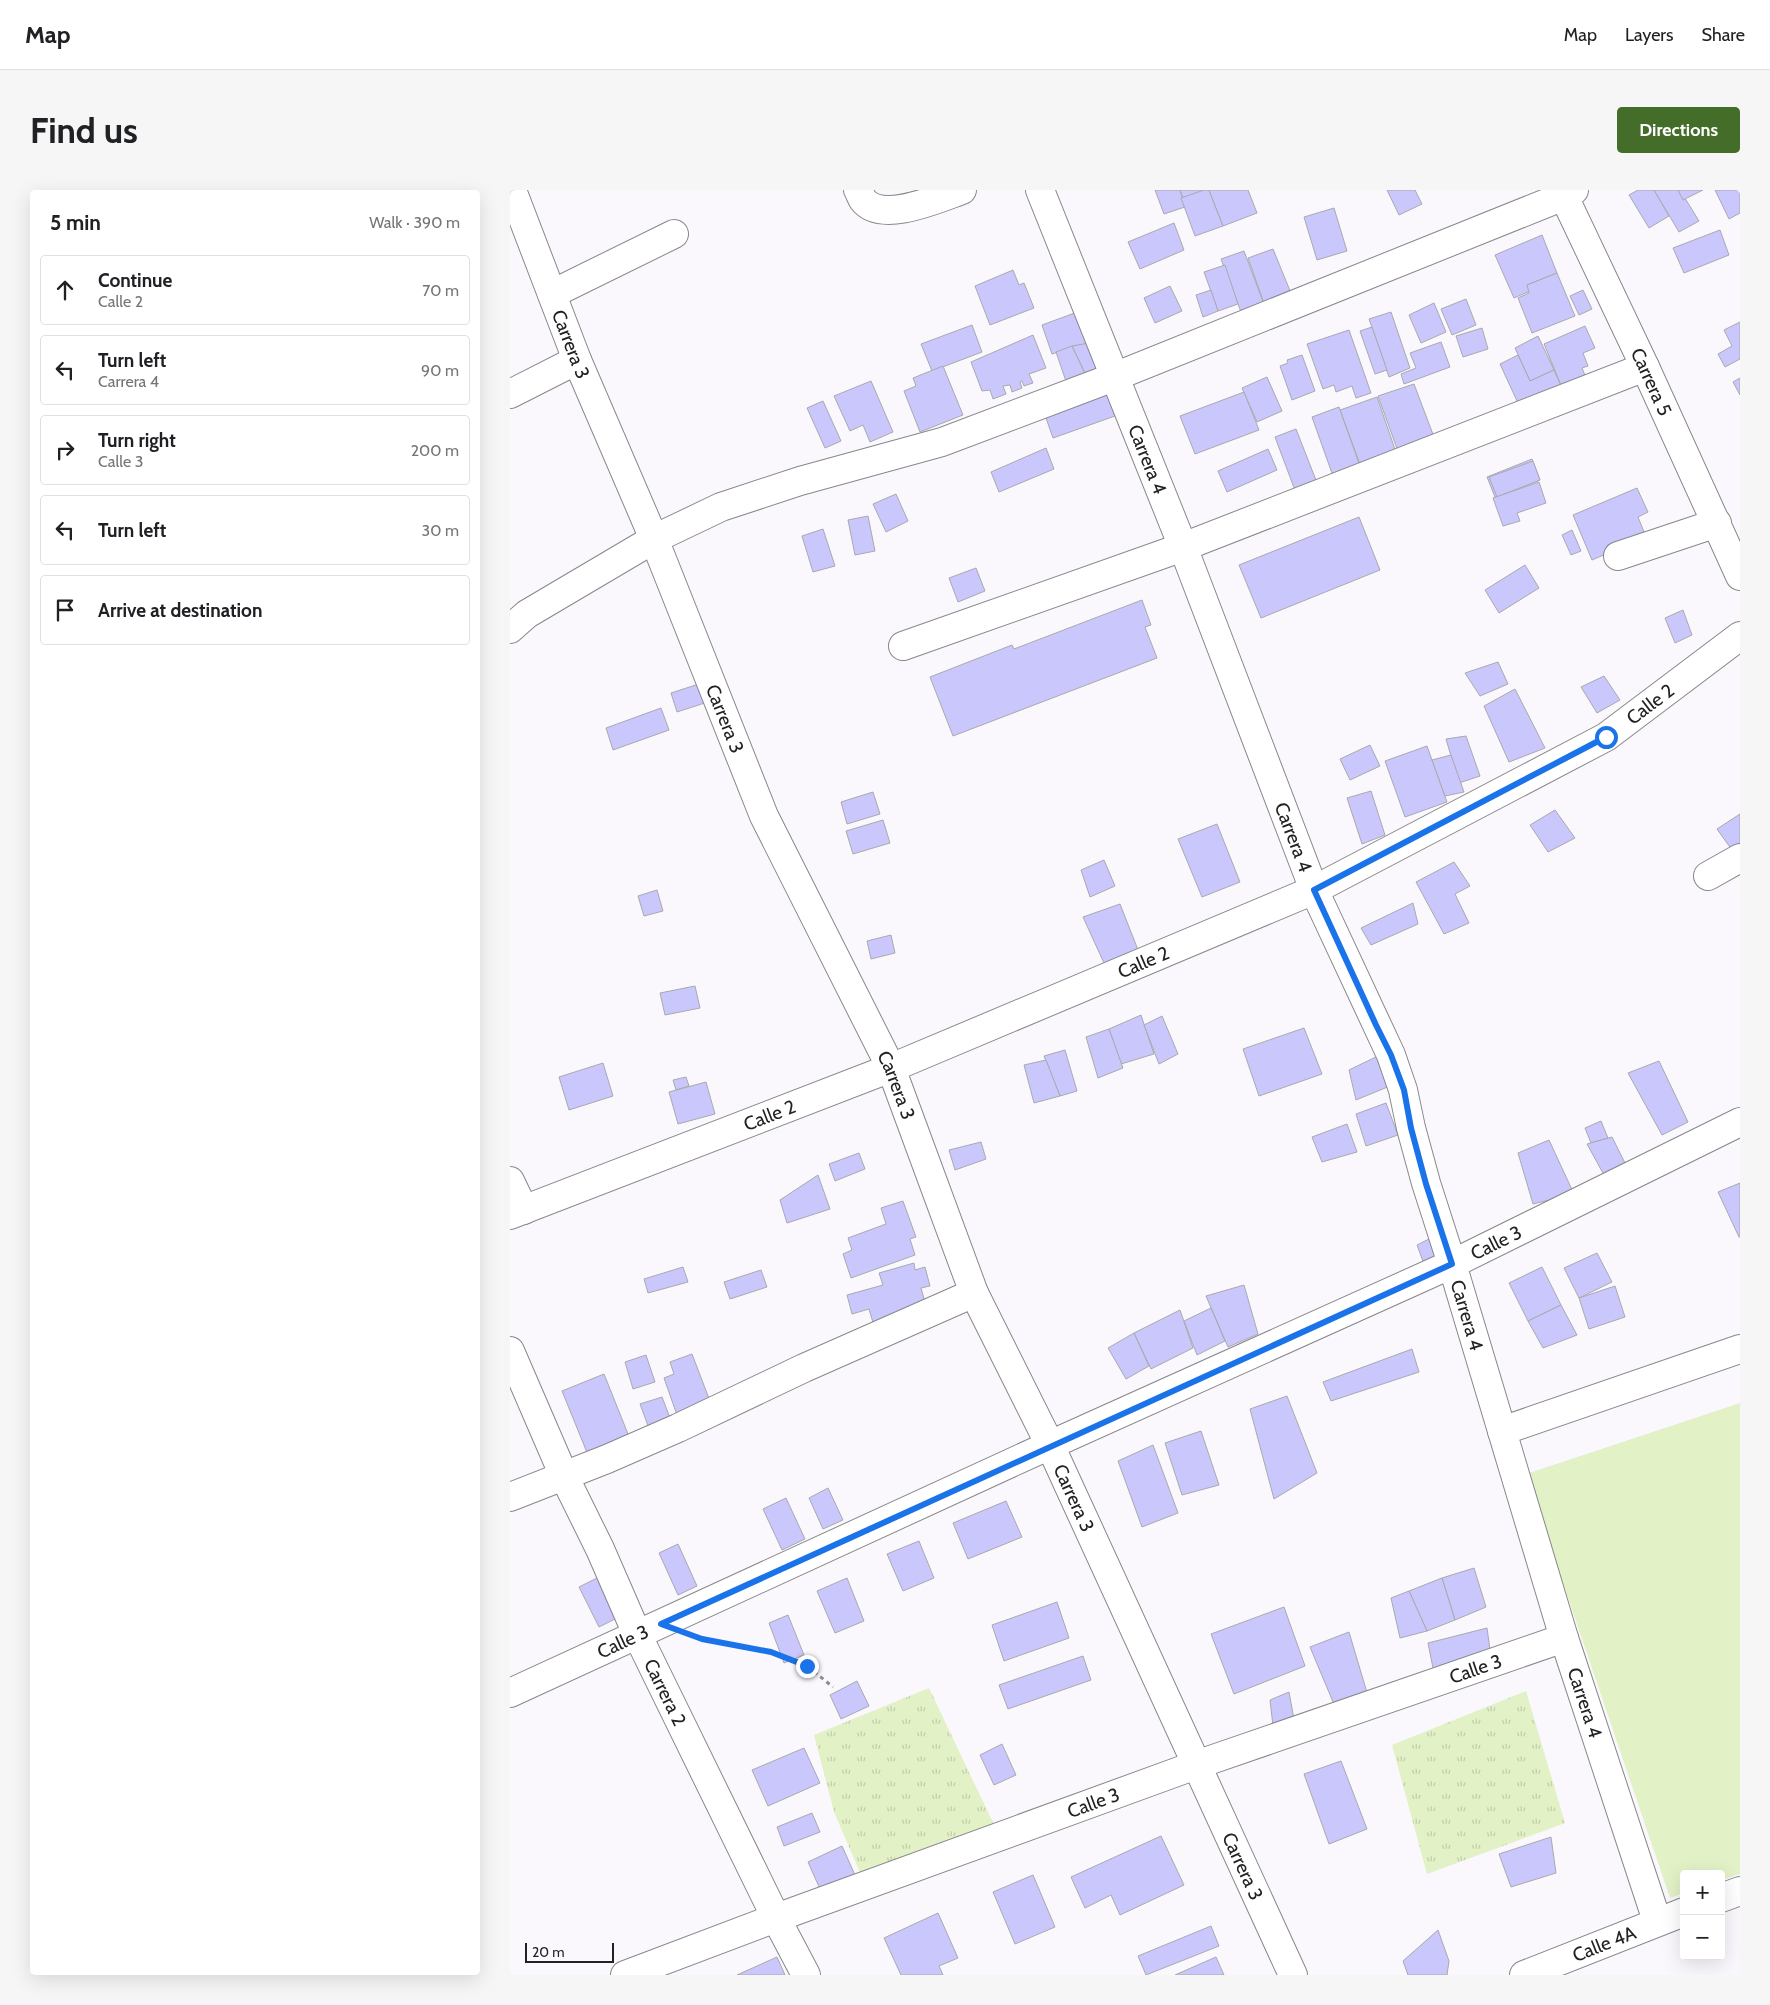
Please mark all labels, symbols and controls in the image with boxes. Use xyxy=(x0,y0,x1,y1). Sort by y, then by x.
text: Map xyxy=(25,20,71,49)
text: Map xyxy=(1564,24,1597,46)
text: Layers xyxy=(1625,24,1674,46)
text: Share xyxy=(1702,24,1745,46)
button: Directions xyxy=(1617,107,1740,153)
text: Find us xyxy=(30,109,138,152)
text: 5 min xyxy=(50,210,101,235)
text: Walk · 390 m xyxy=(369,213,460,232)
text: Continue xyxy=(98,269,172,292)
icon: ahead xyxy=(51,276,79,304)
text: 70 m xyxy=(422,281,459,300)
text: Calle 2 xyxy=(98,292,143,311)
street label: Carrera 3 xyxy=(547,306,595,382)
street label: Carrera 5 xyxy=(1626,344,1677,419)
text: Turn left xyxy=(98,349,166,372)
icon: left xyxy=(51,356,79,384)
text: 90 m xyxy=(421,361,459,380)
text: Carrera 4 xyxy=(98,372,159,391)
street label: Carrera 4 xyxy=(1124,421,1172,497)
text: Turn right xyxy=(98,429,176,452)
icon: right xyxy=(51,436,79,464)
text: 200 m xyxy=(411,441,459,460)
text: Calle 3 xyxy=(98,452,143,471)
icon: left xyxy=(51,516,79,544)
text: Turn left xyxy=(98,519,166,542)
text: 30 m xyxy=(422,521,459,540)
icon: arrive xyxy=(51,596,79,624)
text: Arrive at destination xyxy=(98,599,262,622)
street label: Calle 2 xyxy=(1622,679,1678,729)
street label: Carrera 3 xyxy=(701,681,749,756)
route start xyxy=(1595,726,1618,749)
street label: Carrera 4 xyxy=(1270,799,1317,875)
street label: Calle 2 xyxy=(1114,941,1172,983)
street label: Carrera 3 xyxy=(873,1047,920,1123)
street label: Calle 2 xyxy=(740,1095,799,1135)
street label: Calle 3 xyxy=(1467,1220,1525,1265)
street label: Carrera 4 xyxy=(1446,1277,1489,1353)
street label: Carrera 3 xyxy=(1049,1460,1100,1535)
street label: Calle 3 xyxy=(593,1620,652,1663)
street label: Calle 3 xyxy=(1446,1649,1505,1688)
street label: Carrera 2 xyxy=(639,1655,692,1729)
route end xyxy=(796,1655,819,1678)
street label: Carrera 4 xyxy=(1563,1664,1607,1741)
street label: Calle 3 xyxy=(1064,1782,1123,1822)
street label: Carrera 3 xyxy=(1218,1829,1268,1903)
map controls xyxy=(1680,1870,1725,1960)
button: + xyxy=(1680,1870,1725,1915)
button: − xyxy=(1680,1915,1725,1960)
street label: Calle 4A xyxy=(1569,1921,1639,1966)
scale bar xyxy=(525,1940,614,1963)
text: 20 m xyxy=(532,1943,565,1961)

